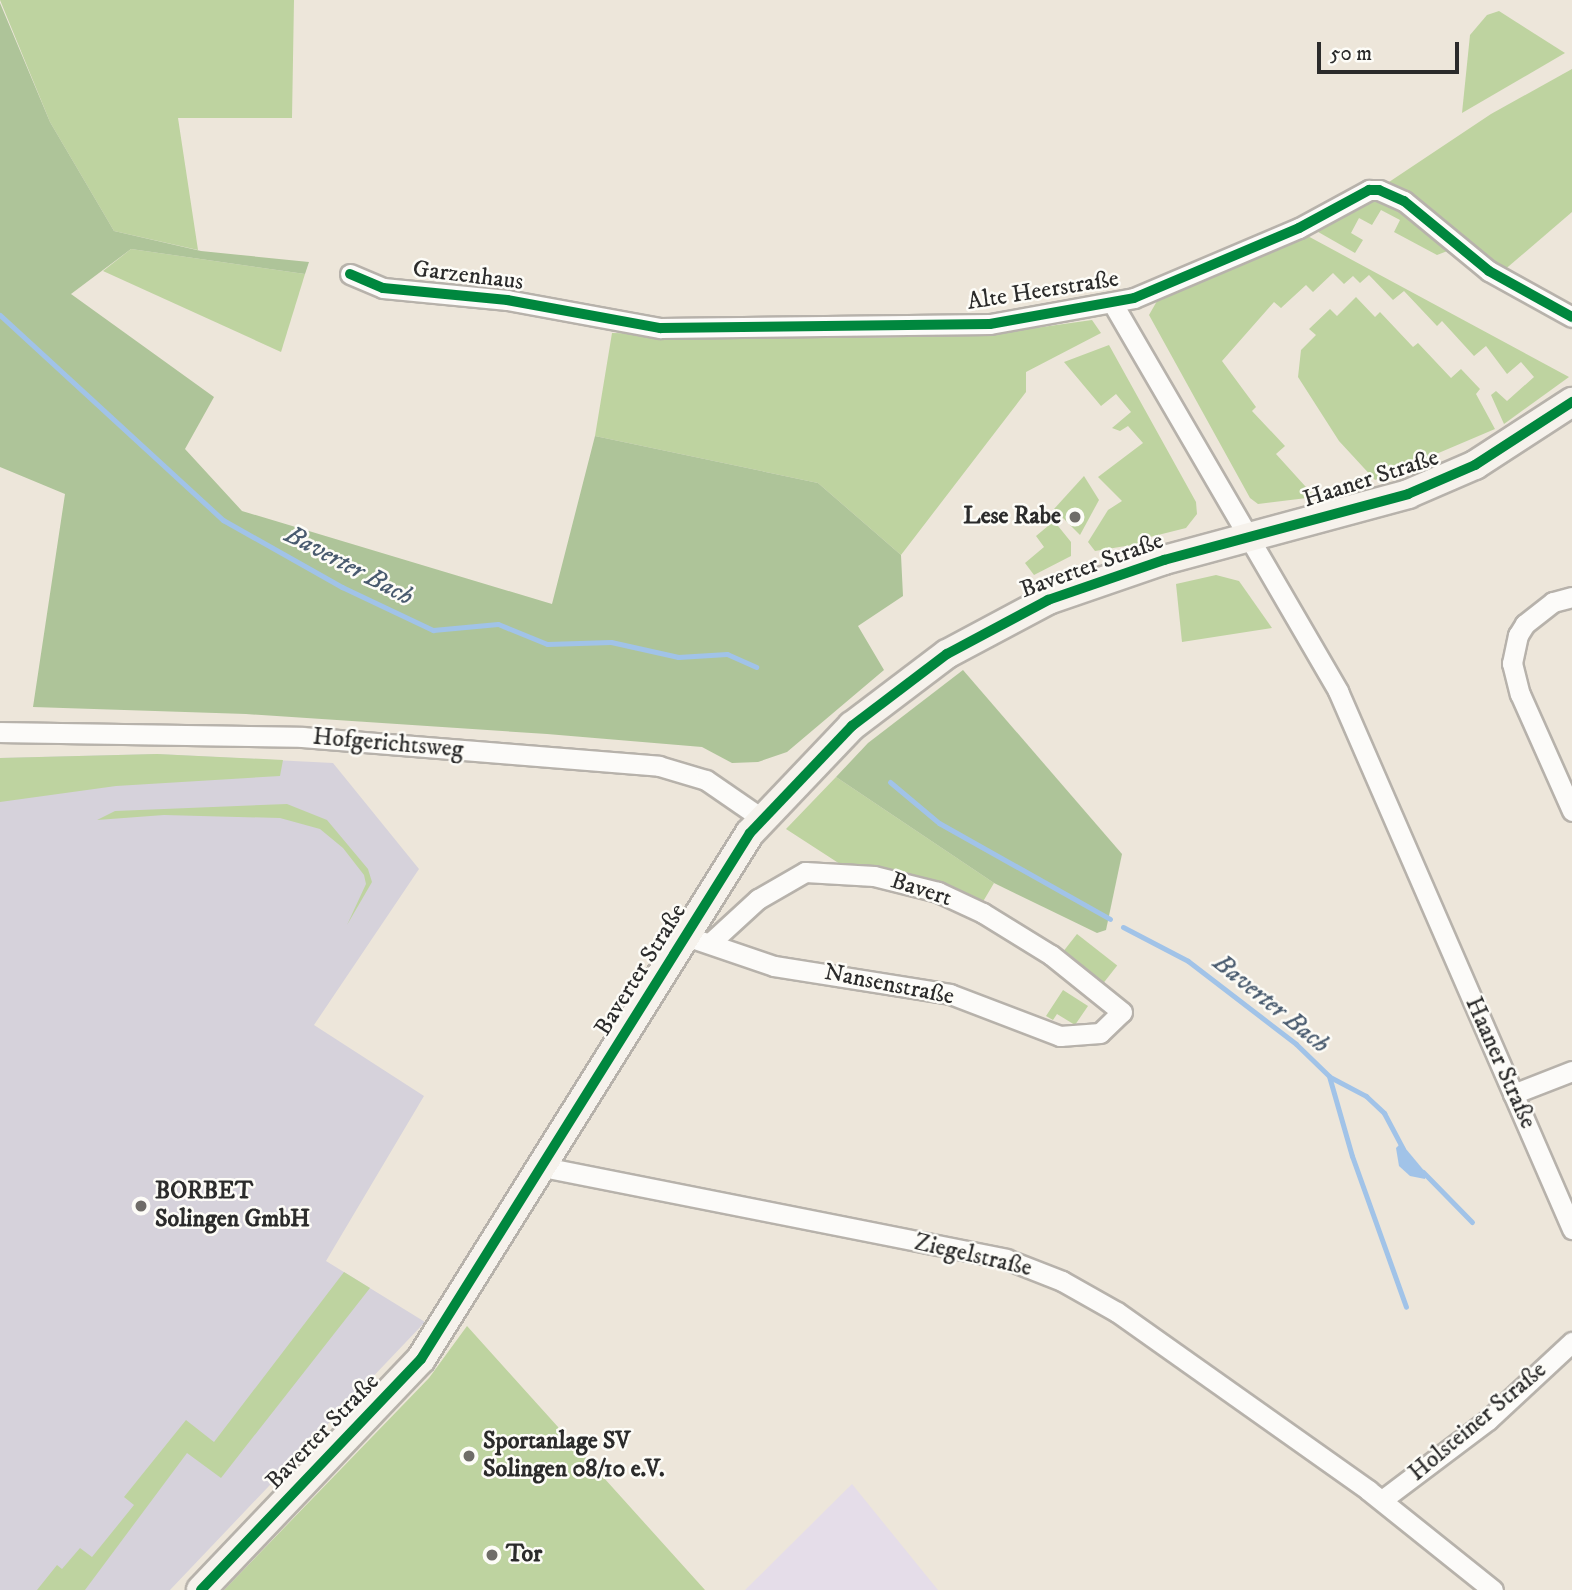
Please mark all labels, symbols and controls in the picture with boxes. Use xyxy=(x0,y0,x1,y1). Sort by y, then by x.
scale bar xyxy=(1320,28,1462,72)
text: 50 m xyxy=(1330,41,1372,67)
street label: Garzenhaus xyxy=(411,255,525,297)
street label: Alte Heerstraße xyxy=(965,265,1121,317)
street label: Haaner Straße xyxy=(1300,444,1442,514)
place label: Lese Rabe xyxy=(963,503,1061,531)
marker: Lese Rabe xyxy=(1067,509,1083,525)
water label: Baverter Bach xyxy=(280,519,418,613)
street label: Baverter Straße xyxy=(1016,527,1168,605)
street label: Hofgerichtsweg xyxy=(311,723,465,765)
street label: Bavert xyxy=(887,867,955,913)
street label: Baverter Straße xyxy=(589,899,693,1041)
water label: Baverter Bach xyxy=(1206,948,1336,1060)
street label: Nansenstraße xyxy=(822,958,956,1012)
street label: Haaner Straße xyxy=(1458,993,1542,1133)
place label: BORBET Solingen GmbH xyxy=(155,1178,310,1234)
marker: BORBET Solingen GmbH xyxy=(133,1198,149,1214)
street label: Ziegelstraße xyxy=(911,1229,1035,1283)
street label: Holsteiner Straße xyxy=(1403,1356,1553,1488)
street label: Baverter Straße xyxy=(260,1368,386,1496)
place label: Sportanlage SV Solingen 08/10 e.V. xyxy=(483,1428,665,1484)
marker: Sportanlage SV Solingen 08/10 e.V. xyxy=(461,1448,477,1464)
place label: Tor xyxy=(506,1541,542,1569)
marker: Tor xyxy=(484,1547,500,1563)

